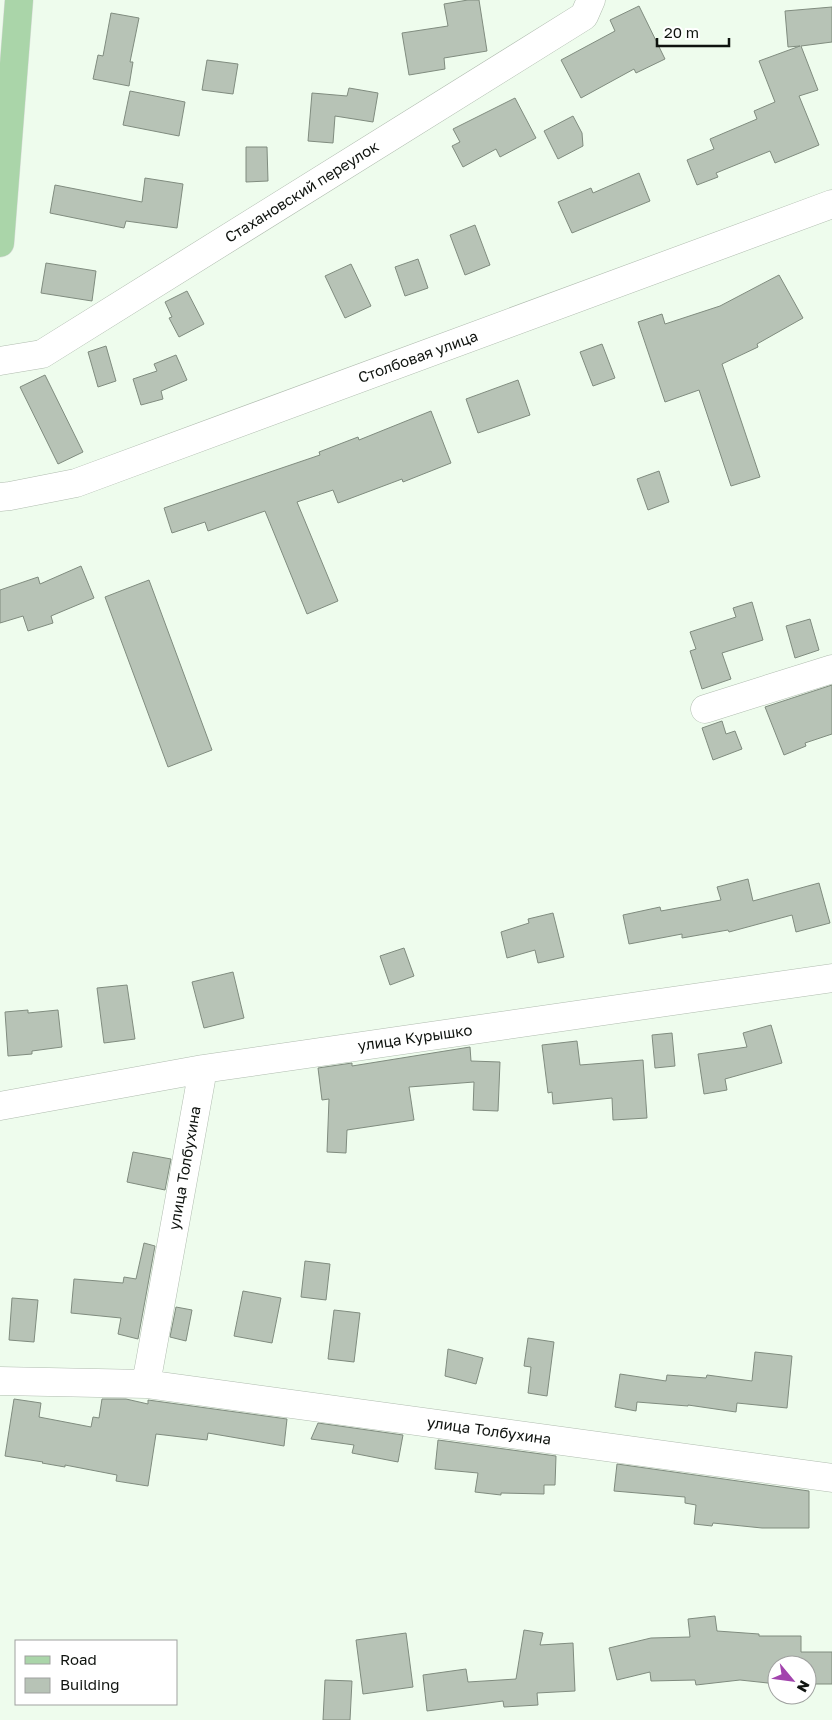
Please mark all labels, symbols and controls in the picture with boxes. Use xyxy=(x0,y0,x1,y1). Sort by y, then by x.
scale bar xyxy=(657,15,730,47)
text: 20 m xyxy=(664,23,699,41)
street label: Стахановский переулок xyxy=(221,136,382,246)
street label: Столбовая улица xyxy=(355,326,480,386)
street label: улица Курышко xyxy=(356,1020,473,1054)
street label: улица Толбухина xyxy=(164,1104,204,1231)
street label: улица Толбухина xyxy=(426,1412,553,1448)
legend xyxy=(15,1640,178,1705)
text: Road xyxy=(60,1650,97,1668)
north arrow xyxy=(767,1655,817,1705)
text: Building xyxy=(60,1675,120,1693)
text: N xyxy=(794,1678,814,1695)

